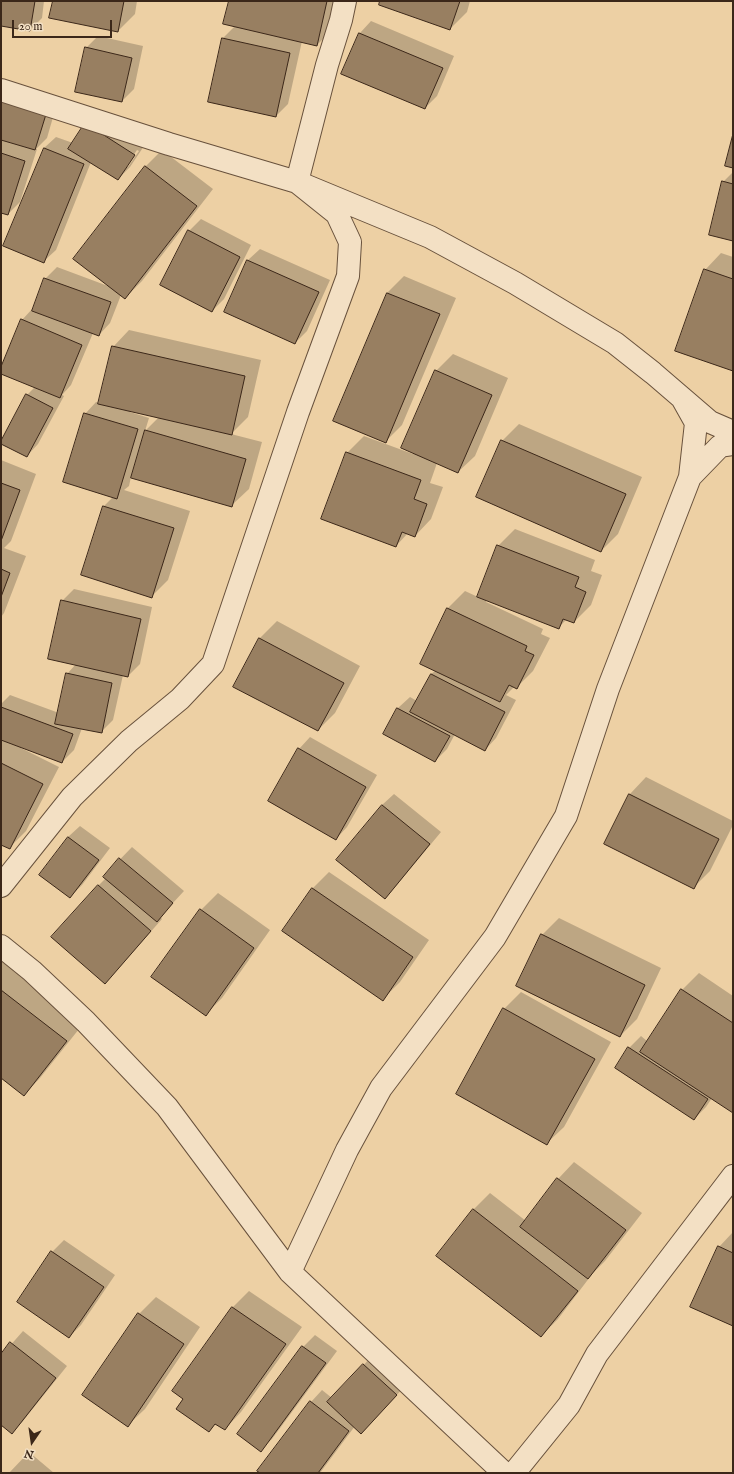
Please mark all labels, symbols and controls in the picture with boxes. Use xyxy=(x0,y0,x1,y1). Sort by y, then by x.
scale bar xyxy=(14,12,114,38)
text: 20 m xyxy=(19,19,42,34)
north arrow xyxy=(12,1422,52,1462)
text: N xyxy=(23,1446,36,1462)

